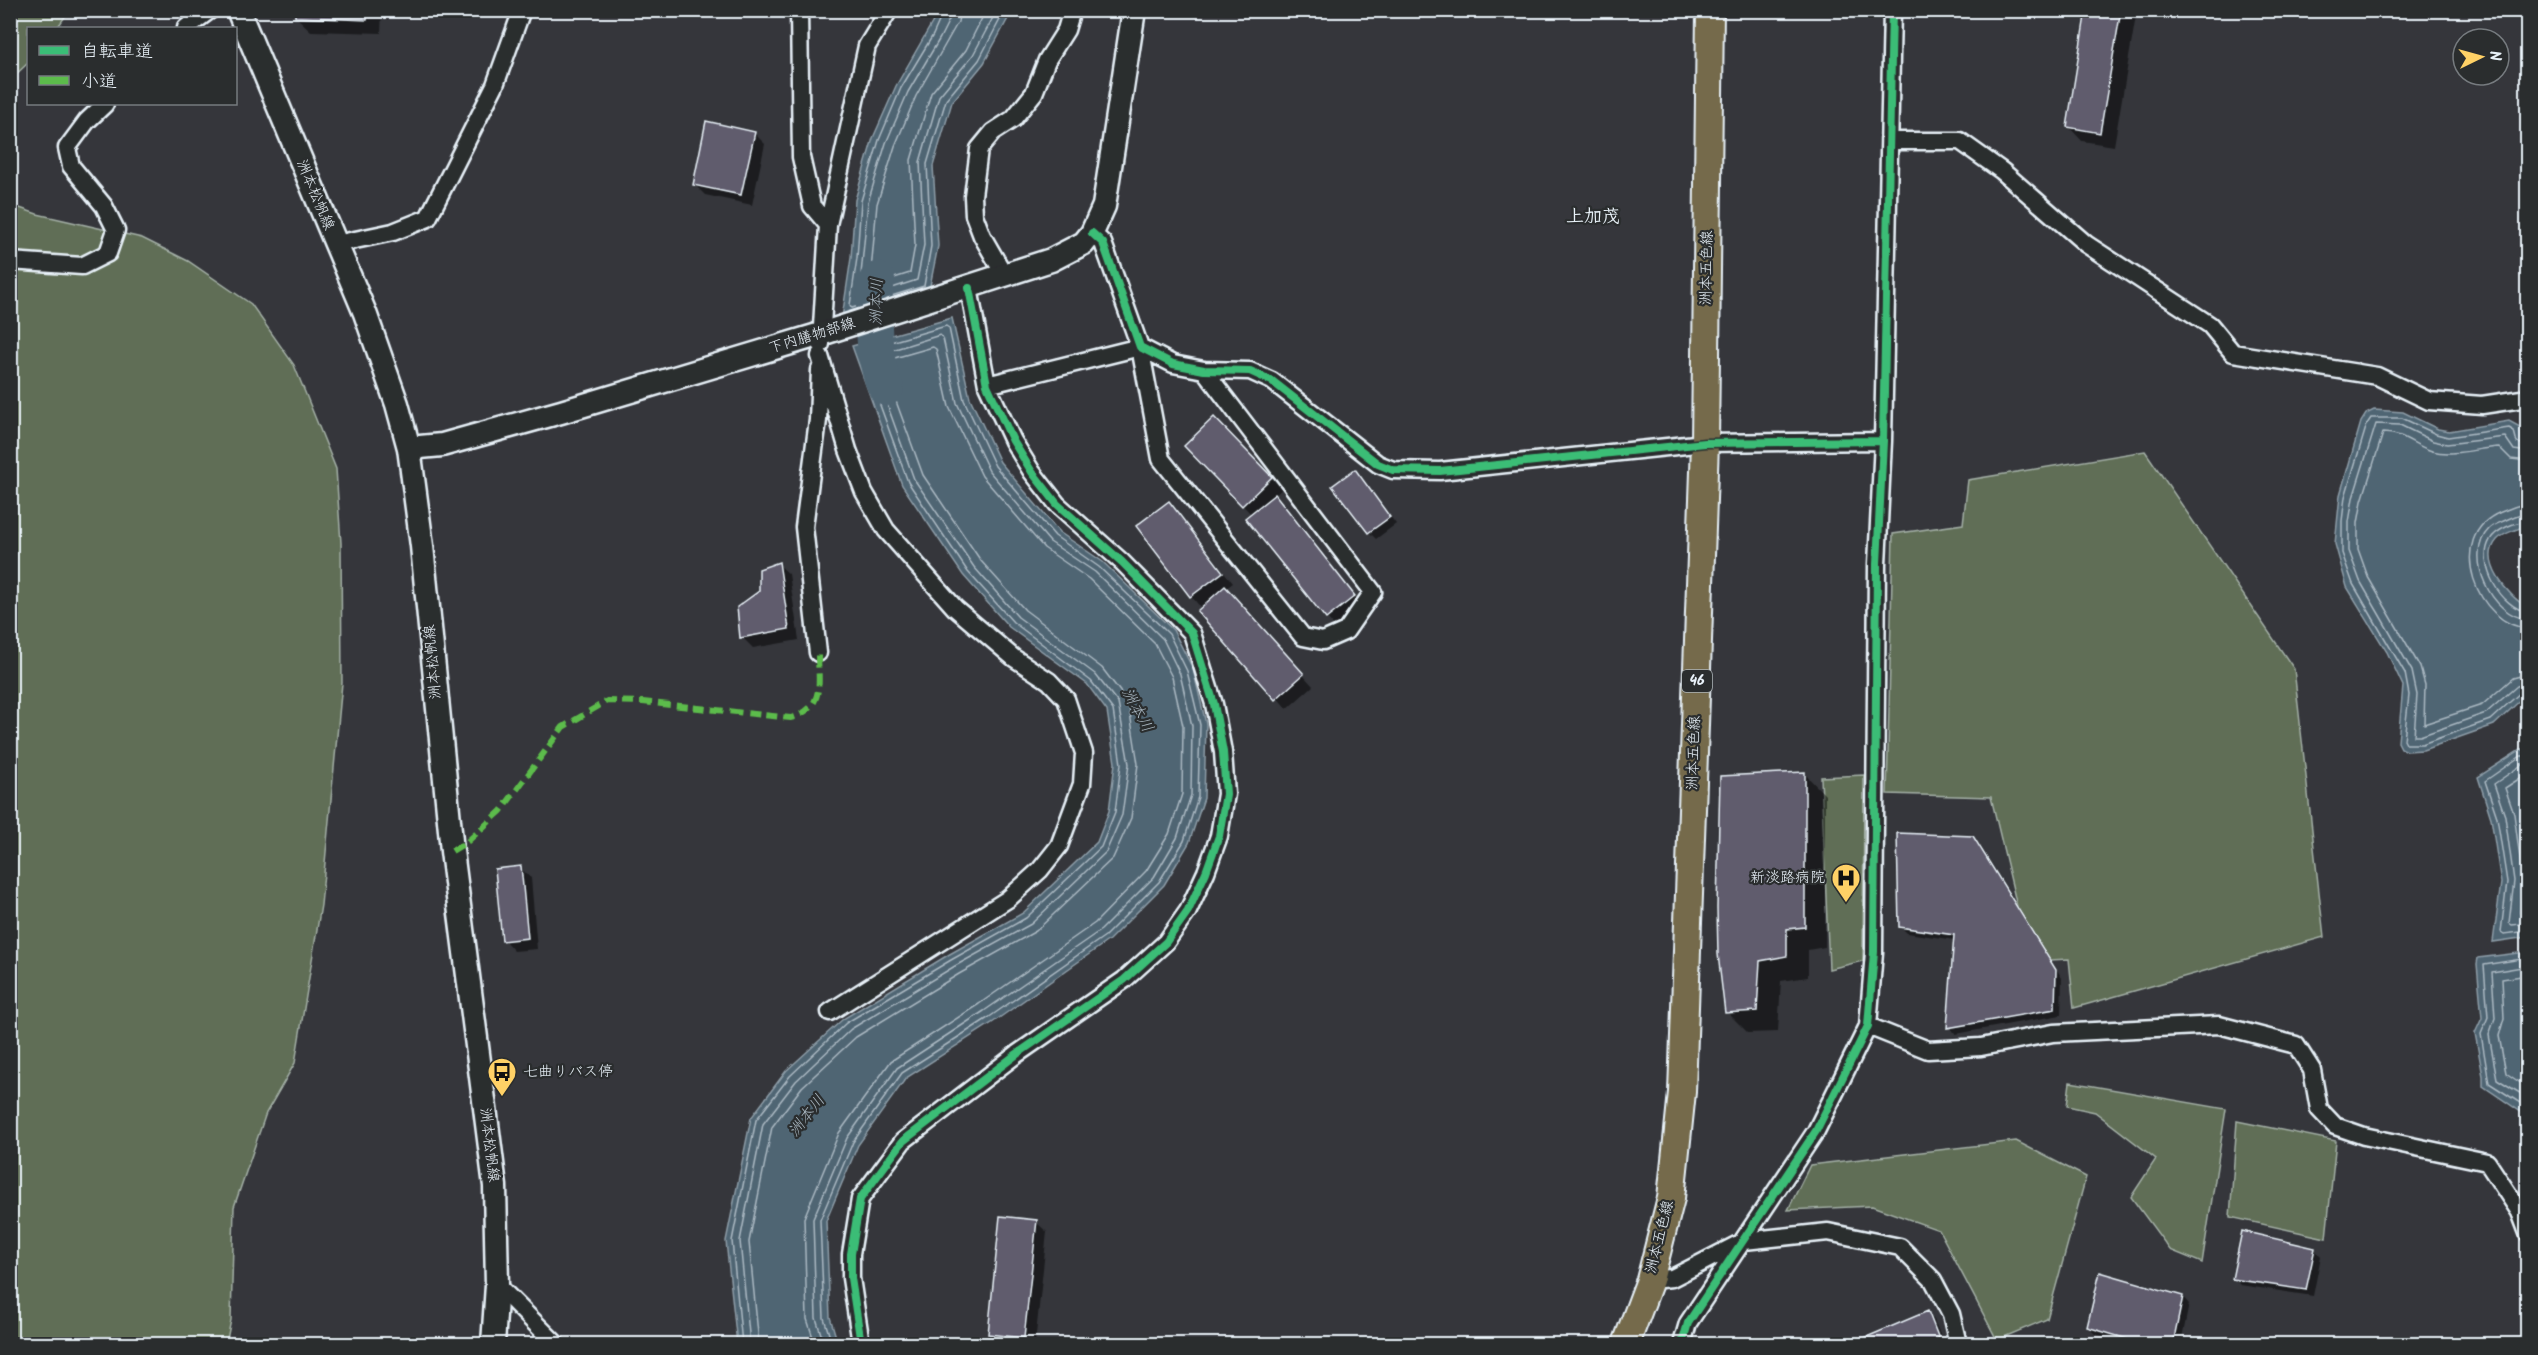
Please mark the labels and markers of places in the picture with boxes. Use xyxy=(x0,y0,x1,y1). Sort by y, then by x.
hospital icon: 新淡路病院 xyxy=(1830,862,1862,904)
place label: 新淡路病院 xyxy=(1750,866,1825,890)
bus stop icon: 七曲りバス停 xyxy=(486,1056,518,1098)
place label: 七曲りバス停 xyxy=(523,1060,613,1084)

